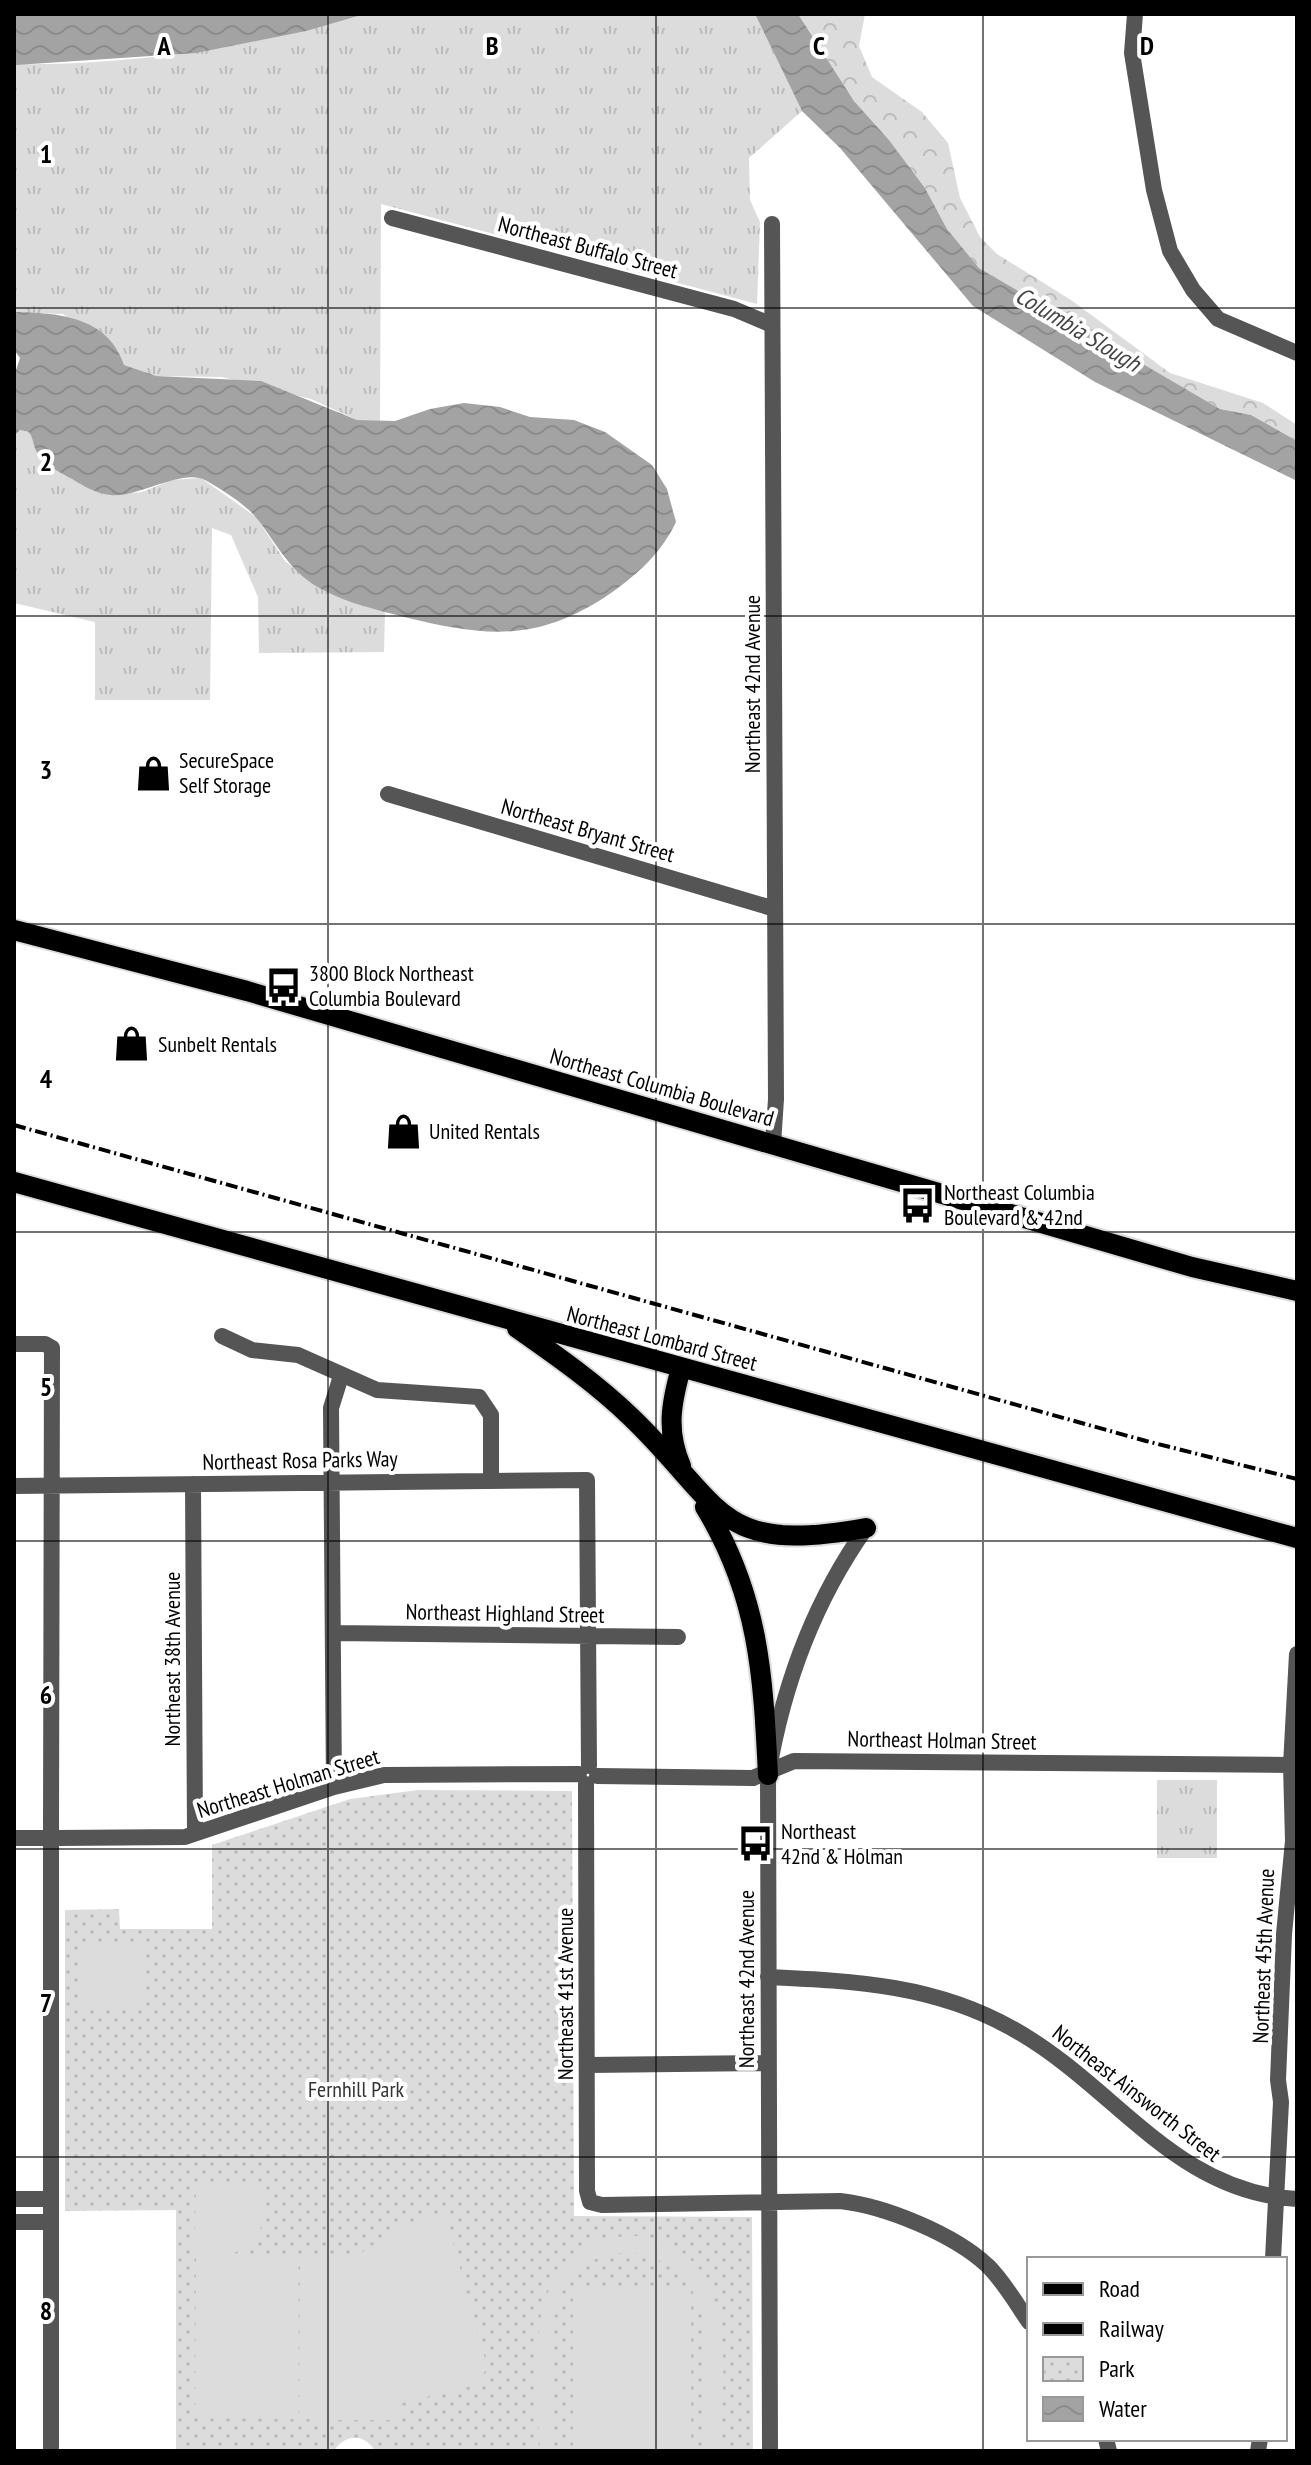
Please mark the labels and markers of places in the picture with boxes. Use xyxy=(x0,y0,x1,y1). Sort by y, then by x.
place label: SecureSpace Self Storage xyxy=(179,746,274,799)
shop icon: SecureSpace Self Storage xyxy=(134,754,172,792)
place label: 3800 Block Northeast Columbia Boulevard xyxy=(309,959,474,1012)
bus stop icon: 3800 Block Northeast Columbia Boulevard xyxy=(264,967,302,1005)
shop icon: Sunbelt Rentals xyxy=(113,1025,151,1063)
place label: Sunbelt Rentals xyxy=(158,1030,277,1058)
shop icon: United Rentals xyxy=(384,1112,422,1150)
place label: United Rentals xyxy=(429,1117,540,1145)
place label: Northeast Columbia Boulevard & 42nd xyxy=(944,1178,1095,1231)
bus stop icon: Northeast Columbia Boulevard & 42nd xyxy=(899,1186,937,1224)
place label: Northeast 42nd & Holman xyxy=(781,1817,903,1870)
bus stop icon: Northeast 42nd & Holman xyxy=(736,1825,774,1863)

